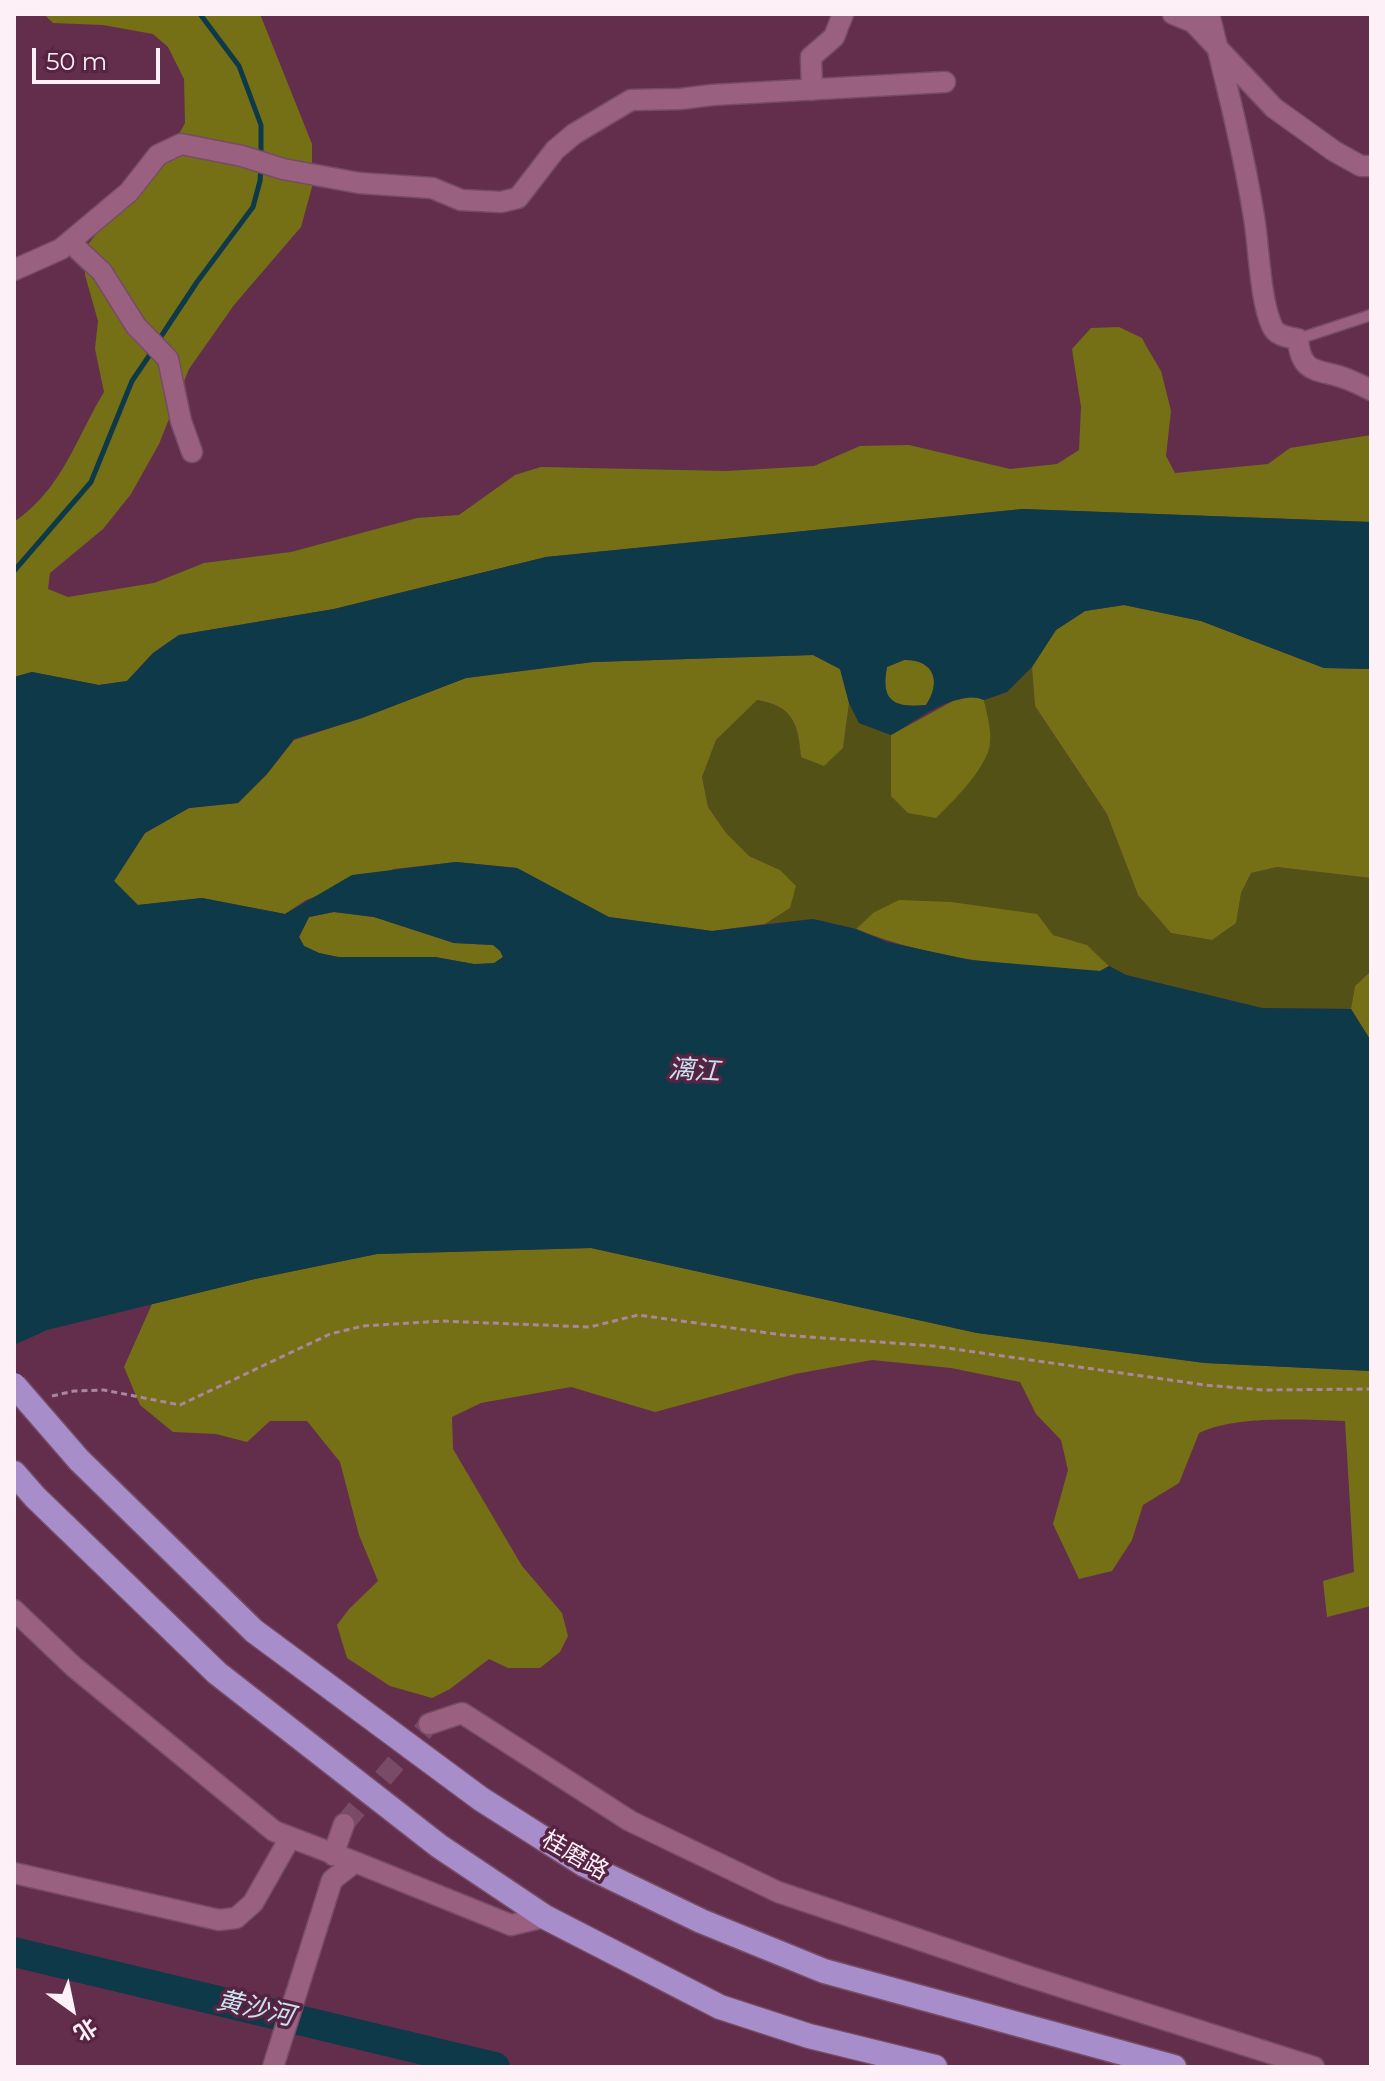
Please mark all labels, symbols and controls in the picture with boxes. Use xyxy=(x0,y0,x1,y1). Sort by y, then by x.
scale bar xyxy=(36,32,164,82)
text: 50 m xyxy=(46,47,107,76)
water label: 漓江 xyxy=(667,1054,721,1088)
street label: 桂磨路 xyxy=(537,1826,613,1886)
north arrow xyxy=(32,1969,112,2049)
water label: 黄沙河 xyxy=(213,1985,297,2033)
text: 北 xyxy=(69,2012,102,2047)

